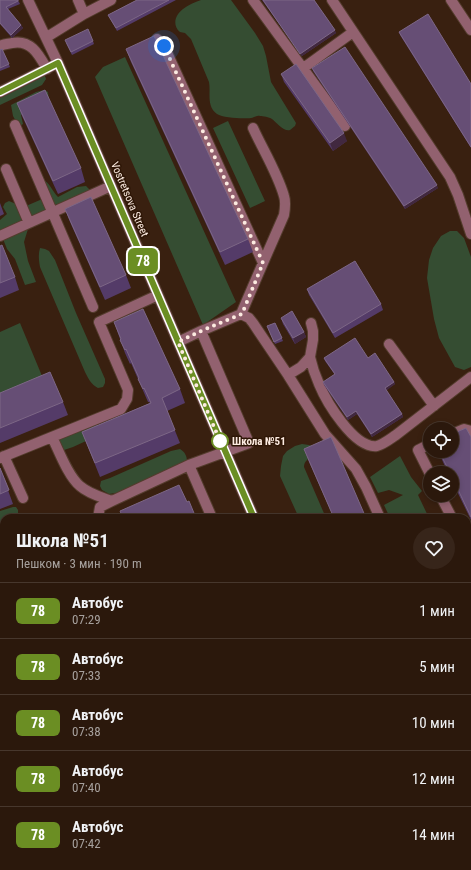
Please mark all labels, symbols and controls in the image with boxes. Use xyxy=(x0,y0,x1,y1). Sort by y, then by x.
your location xyxy=(154,36,174,56)
street label: Vostretsova Street xyxy=(108,160,151,239)
line badge: 78 xyxy=(125,248,161,274)
text: 78 xyxy=(136,253,150,269)
map controls xyxy=(423,422,459,502)
button: locate xyxy=(423,422,459,458)
marker: Школа №51 xyxy=(211,432,229,450)
place label: Школа №51 xyxy=(232,435,286,448)
button: layers xyxy=(423,466,459,502)
button: heart xyxy=(413,527,455,569)
text: Школа №51 xyxy=(16,529,109,552)
text: Пешком · 3 мин · 190 m xyxy=(16,556,142,571)
text: Автобус xyxy=(72,594,123,612)
text: 1 мин xyxy=(419,602,455,620)
text: 78 xyxy=(31,603,45,619)
text: 07:29 xyxy=(72,612,101,627)
text: Автобус xyxy=(72,650,123,668)
text: 5 мин xyxy=(419,658,455,676)
text: 78 xyxy=(31,659,45,675)
text: 07:33 xyxy=(72,668,101,683)
text: Автобус xyxy=(72,706,123,724)
text: 10 мин xyxy=(412,714,455,732)
text: 78 xyxy=(31,715,45,731)
text: 07:38 xyxy=(72,724,101,739)
text: Автобус xyxy=(72,762,123,780)
text: 12 мин xyxy=(412,770,455,788)
text: 78 xyxy=(31,771,45,787)
text: 07:40 xyxy=(72,780,101,795)
text: Автобус xyxy=(72,818,123,836)
text: 14 мин xyxy=(412,826,455,844)
text: 78 xyxy=(31,827,45,843)
text: 07:42 xyxy=(72,836,101,851)

